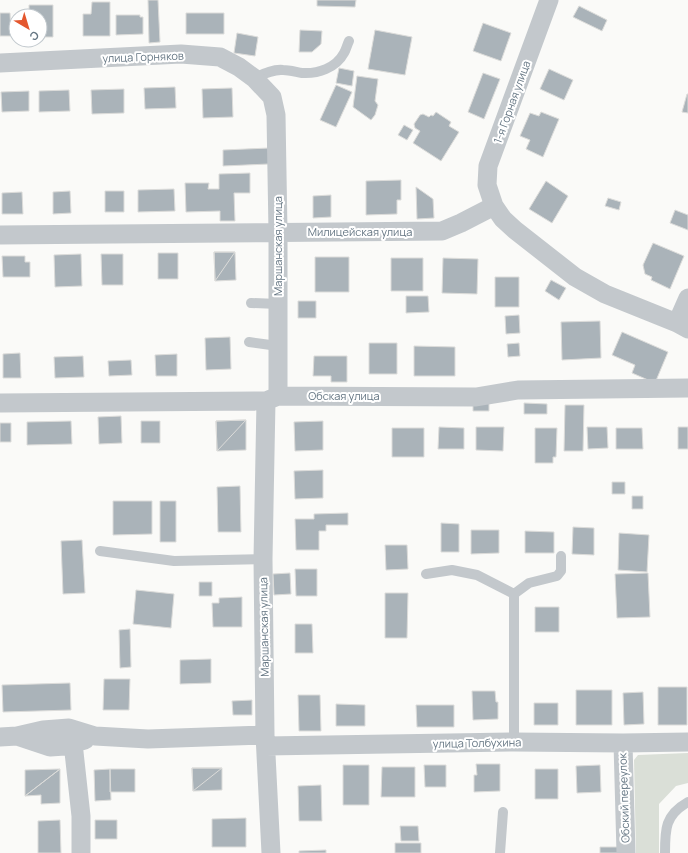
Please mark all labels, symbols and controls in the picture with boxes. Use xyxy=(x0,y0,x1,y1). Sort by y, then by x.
north arrow xyxy=(8,8,48,48)
text: С xyxy=(27,28,42,45)
street label: улица Горняков xyxy=(102,48,184,65)
street label: 1-я Горная улица xyxy=(490,58,533,145)
street label: Маршанская улица xyxy=(270,196,285,296)
street label: Милицейская улица xyxy=(308,224,412,239)
street label: Обская улица xyxy=(308,388,380,403)
street label: Маршанская улица xyxy=(255,577,272,677)
street label: улица Толбухина xyxy=(433,734,521,751)
street label: Обский переулок xyxy=(614,752,633,843)

